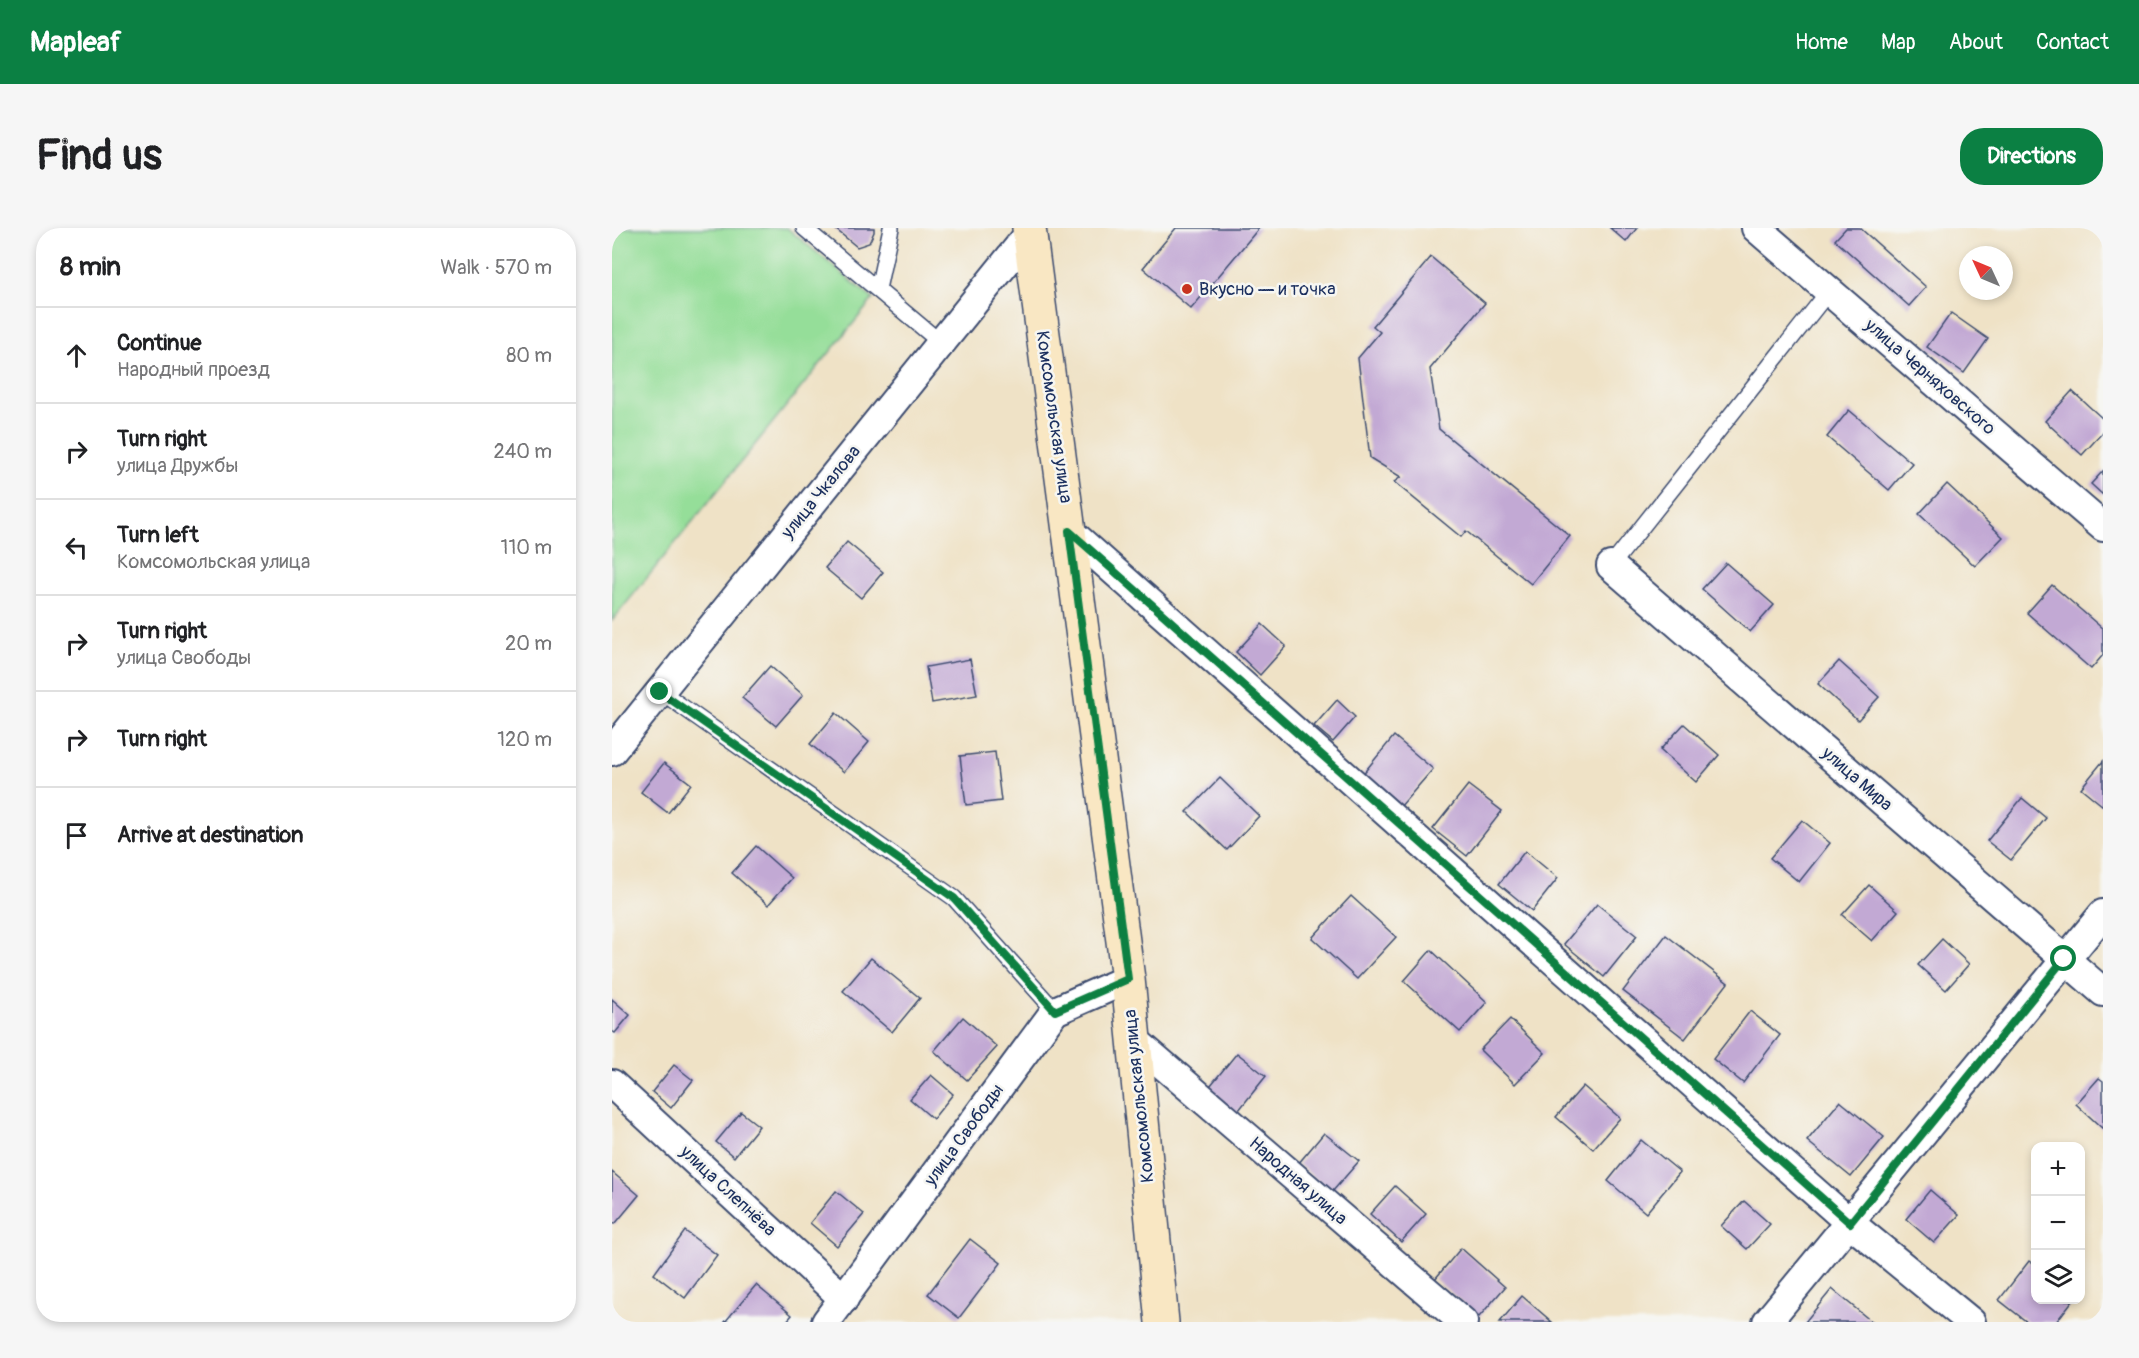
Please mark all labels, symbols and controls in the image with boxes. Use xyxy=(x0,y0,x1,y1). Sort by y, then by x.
text: Mapleaf xyxy=(30,25,121,60)
text: Home xyxy=(1795,29,1848,56)
text: Map xyxy=(1881,29,1916,56)
text: About xyxy=(1949,29,2003,56)
text: Contact xyxy=(2036,29,2109,56)
button: Directions xyxy=(1960,128,2103,185)
text: Find us xyxy=(36,130,162,182)
north arrow xyxy=(1959,246,2013,300)
text: 8 min xyxy=(60,251,121,283)
text: Walk · 570 m xyxy=(440,255,552,280)
place label: Вкусно — и точка xyxy=(1199,278,1336,301)
marker: Вкусно — и точка xyxy=(1180,282,1194,296)
street label: улица Черняховского xyxy=(1859,313,2000,440)
text: Continue xyxy=(117,329,201,357)
street label: Комсомольская улица xyxy=(1031,329,1077,505)
icon: ahead xyxy=(60,339,93,372)
text: 80 m xyxy=(506,343,552,368)
text: Народный проезд xyxy=(117,357,270,382)
text: Turn right xyxy=(117,425,207,453)
icon: right xyxy=(60,435,93,468)
text: 240 m xyxy=(493,439,552,464)
street label: улица Чкалова xyxy=(776,441,866,544)
text: улица Дружбы xyxy=(117,453,238,478)
text: Turn left xyxy=(117,521,199,549)
icon: left xyxy=(60,531,93,564)
text: 110 m xyxy=(501,535,552,560)
text: Комсомольская улица xyxy=(117,549,310,574)
text: Turn right xyxy=(117,617,207,645)
icon: right xyxy=(60,627,93,660)
text: 20 m xyxy=(505,631,552,656)
text: улица Свободы xyxy=(117,645,251,670)
route end xyxy=(646,678,672,704)
icon: right xyxy=(60,723,93,756)
text: Turn right xyxy=(117,725,207,753)
text: 120 m xyxy=(497,727,552,752)
street label: улица Мира xyxy=(1816,741,1897,816)
icon: arrive xyxy=(60,819,93,852)
text: Arrive at destination xyxy=(117,821,303,849)
route start xyxy=(2050,945,2076,971)
street label: Комсомольская улица xyxy=(1118,1008,1160,1184)
street label: улица Свободы xyxy=(919,1079,1009,1191)
street label: Народная улица xyxy=(1244,1132,1352,1230)
street label: улица Слепнёва xyxy=(674,1140,781,1241)
map controls xyxy=(2031,1142,2085,1304)
button: + xyxy=(2031,1142,2085,1196)
button: − xyxy=(2031,1196,2085,1250)
button: layers xyxy=(2031,1250,2085,1304)

